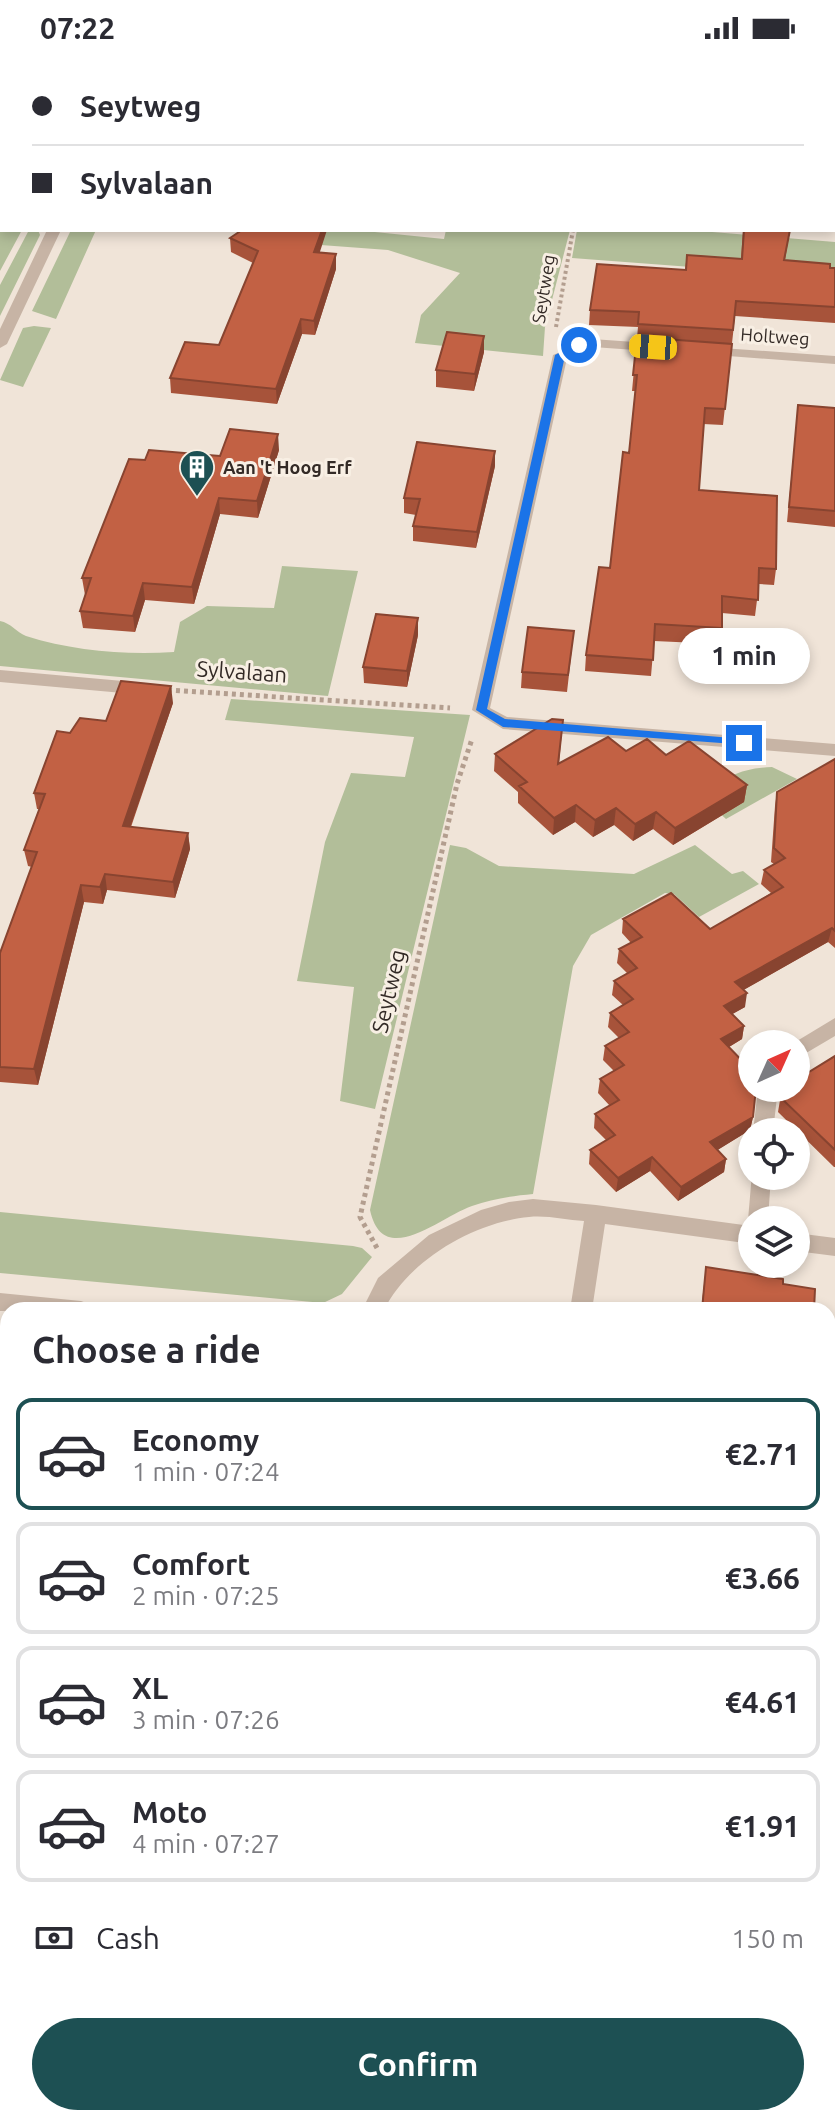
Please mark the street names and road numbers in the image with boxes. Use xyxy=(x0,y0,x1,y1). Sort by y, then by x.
street label: Seytweg xyxy=(528,253,558,325)
street label: Holtweg xyxy=(740,324,810,348)
street label: Sylvalaan xyxy=(196,655,288,687)
street label: Seytweg xyxy=(366,947,410,1035)

